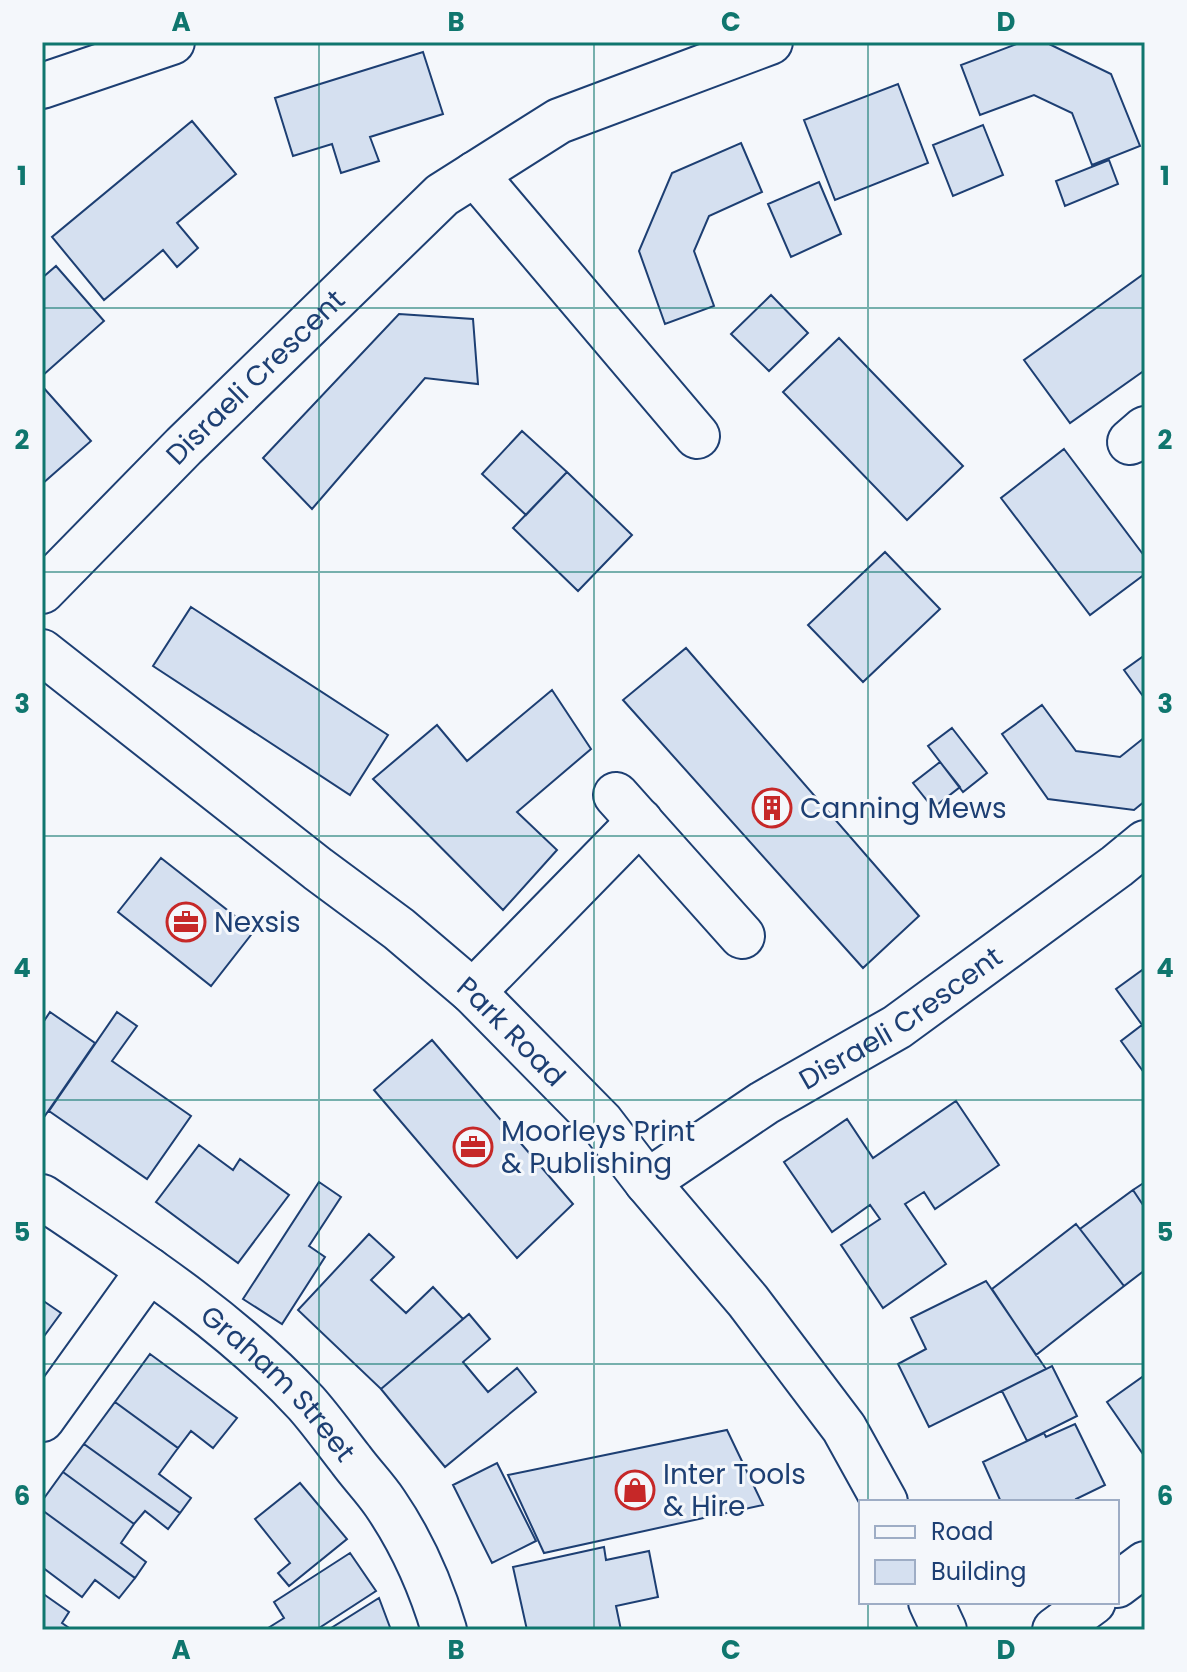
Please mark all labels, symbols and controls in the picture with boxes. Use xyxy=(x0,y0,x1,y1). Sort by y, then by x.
text: A xyxy=(171,4,191,40)
text: B xyxy=(447,4,465,40)
text: C xyxy=(721,4,741,40)
text: D xyxy=(997,4,1016,40)
text: 1 xyxy=(17,158,27,194)
text: 1 xyxy=(1160,158,1170,194)
street label: Disraeli Crescent xyxy=(157,281,353,474)
text: 2 xyxy=(15,422,30,458)
text: 2 xyxy=(1158,422,1173,458)
text: 3 xyxy=(14,686,30,722)
text: 3 xyxy=(1157,686,1173,722)
building icon: Canning Mews xyxy=(751,787,793,829)
place label: Canning Mews xyxy=(800,789,1007,828)
office icon: Nexsis xyxy=(165,901,207,943)
place label: Nexsis xyxy=(214,903,301,942)
street label: Disraeli Crescent xyxy=(792,937,1010,1099)
text: 4 xyxy=(13,950,31,986)
text: 4 xyxy=(1156,950,1174,986)
street label: Park Road xyxy=(448,968,574,1095)
place label: Moorleys Print & Publishing xyxy=(501,1112,695,1183)
office icon: Moorleys Print & Publishing xyxy=(452,1126,494,1168)
text: 5 xyxy=(14,1214,30,1250)
text: 5 xyxy=(1157,1214,1173,1250)
street label: Graham Street xyxy=(192,1296,364,1470)
place label: Inter Tools & Hire xyxy=(663,1455,806,1526)
shop icon: Inter Tools & Hire xyxy=(614,1469,656,1511)
text: 6 xyxy=(14,1478,30,1514)
text: 6 xyxy=(1157,1478,1173,1514)
legend xyxy=(859,1500,1119,1604)
text: Road xyxy=(931,1515,993,1548)
text: Building xyxy=(931,1555,1027,1588)
text: A xyxy=(171,1632,191,1668)
text: B xyxy=(447,1632,465,1668)
text: C xyxy=(721,1632,741,1668)
text: D xyxy=(997,1632,1016,1668)

